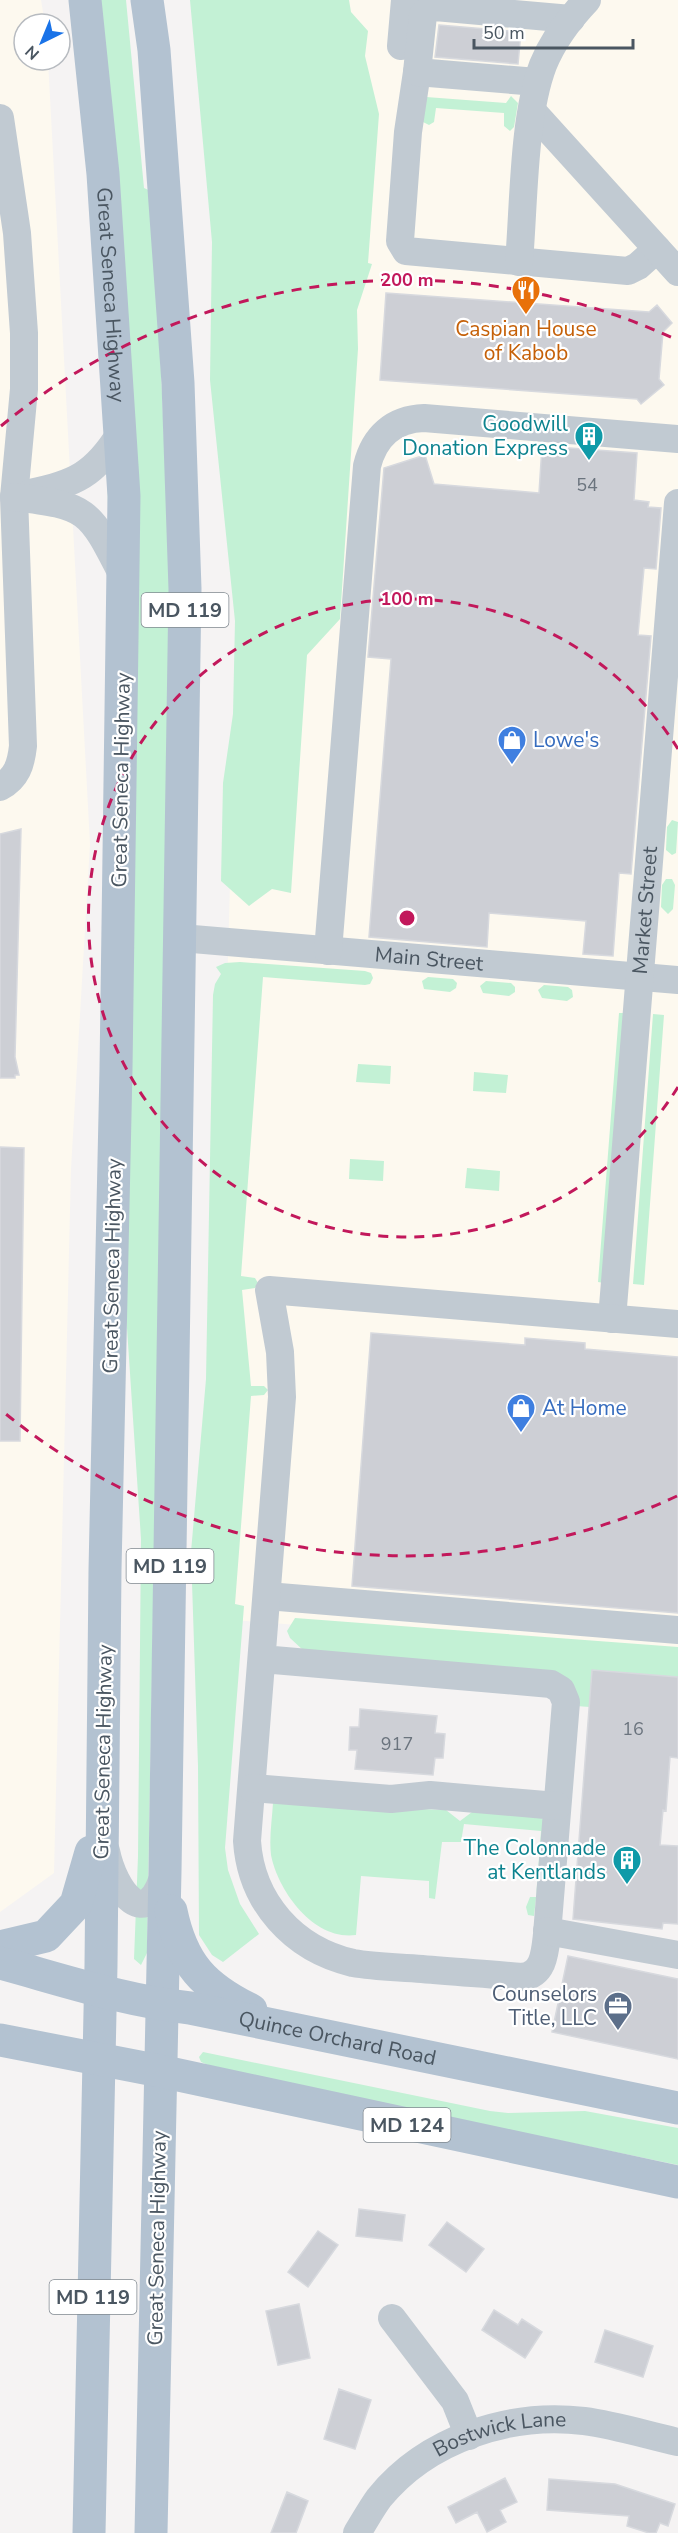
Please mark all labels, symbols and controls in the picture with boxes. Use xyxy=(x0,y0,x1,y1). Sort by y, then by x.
north arrow xyxy=(12,12,72,72)
scale bar xyxy=(474,12,633,50)
text: 50 m xyxy=(483,21,525,45)
text: N xyxy=(21,40,44,64)
street label: Great Seneca Highway xyxy=(90,186,132,403)
text: 200 m xyxy=(380,268,434,292)
restaurant icon: Caspian House of Kabob xyxy=(510,274,542,316)
place label: Caspian House of Kabob xyxy=(455,315,597,367)
place label: Goodwill Donation Express xyxy=(402,410,569,462)
building icon: Goodwill Donation Express xyxy=(573,420,605,462)
house number: 54 xyxy=(576,473,598,497)
text: 100 m xyxy=(380,587,434,611)
road number: MD 119 xyxy=(142,593,228,627)
street label: Great Seneca Highway xyxy=(105,672,137,888)
shop icon: Lowe's xyxy=(496,724,528,766)
place label: Lowe's xyxy=(533,726,599,754)
street label: Market Street xyxy=(626,845,664,975)
centre of rings xyxy=(397,908,417,928)
street label: Main Street xyxy=(374,940,485,978)
street label: Great Seneca Highway xyxy=(96,1158,128,1374)
shop icon: At Home xyxy=(505,1392,537,1434)
place label: At Home xyxy=(542,1394,627,1422)
road number: MD 119 xyxy=(126,1549,213,1583)
street label: Great Seneca Highway xyxy=(87,1644,119,1860)
house number: 16 xyxy=(622,1717,644,1741)
house number: 917 xyxy=(381,1732,413,1756)
place label: The Colonnade at Kentlands xyxy=(464,1834,606,1886)
building icon: The Colonnade at Kentlands xyxy=(611,1844,643,1886)
place label: Counselors Title, LLC xyxy=(492,1980,597,2032)
office icon: Counselors Title, LLC xyxy=(602,1990,634,2032)
street label: Quince Orchard Road xyxy=(236,2004,439,2072)
road number: MD 124 xyxy=(364,2108,450,2142)
street label: Great Seneca Highway xyxy=(141,2130,173,2346)
road number: MD 119 xyxy=(50,2280,136,2314)
street label: Bostwick Lane xyxy=(428,2405,567,2463)

